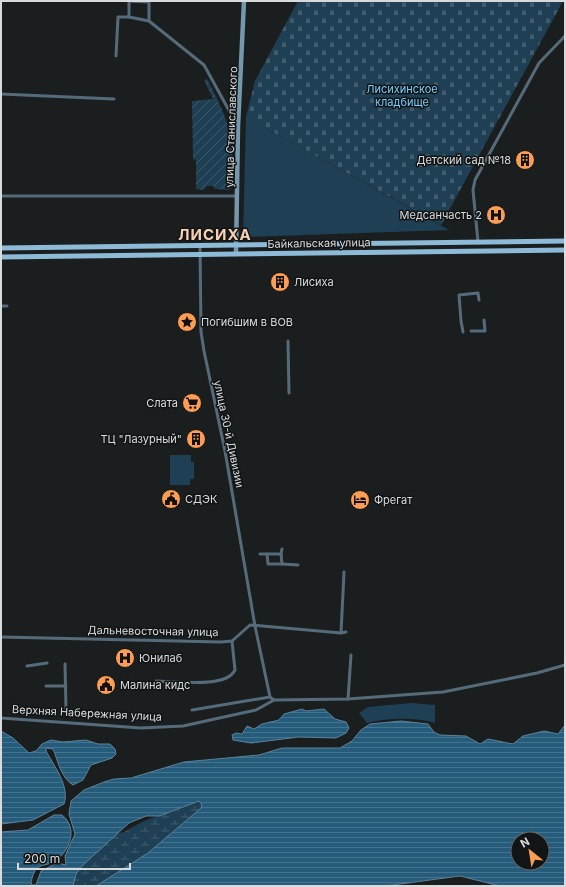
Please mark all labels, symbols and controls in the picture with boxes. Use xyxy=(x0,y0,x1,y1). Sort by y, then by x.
street label: улица Станиславского xyxy=(222,66,240,188)
park label: Лисихинское кладбище xyxy=(366,82,438,109)
building icon: Детский сад №18 xyxy=(514,149,536,171)
place label: Детский сад №18 xyxy=(416,153,511,167)
hospital icon: Медсанчасть 2 xyxy=(485,204,507,226)
place label: Медсанчасть 2 xyxy=(400,208,482,222)
district label: ЛИСИХА xyxy=(178,225,252,244)
street label: Байкальская улица xyxy=(267,235,371,251)
building icon: Лисиха xyxy=(269,271,291,293)
place label: Лисиха xyxy=(294,275,334,289)
place icon: Погибшим в ВОВ xyxy=(176,311,198,333)
place label: Погибшим в ВОВ xyxy=(201,315,293,329)
street label: улица 30-й Дивизии xyxy=(211,379,247,489)
supermarket icon: Слата xyxy=(181,392,203,414)
place label: Слата xyxy=(146,396,178,410)
building icon: ТЦ "Лазурный" xyxy=(185,428,207,450)
place label: ТЦ "Лазурный" xyxy=(100,432,182,446)
public building icon: СДЭК xyxy=(160,488,182,510)
hotel icon: Фрегат xyxy=(349,489,371,511)
place label: СДЭК xyxy=(185,492,218,506)
place label: Фрегат xyxy=(374,493,413,507)
street label: Дальневосточная улица xyxy=(87,623,219,639)
hospital icon: Юнилаб xyxy=(114,647,136,669)
place label: Юнилаб xyxy=(139,651,182,665)
public building icon: Малина кидс xyxy=(95,674,117,696)
place label: Малина кидс xyxy=(120,678,190,692)
street label: Верхняя Набережная улица xyxy=(12,702,162,724)
north arrow xyxy=(510,831,550,871)
text: N xyxy=(518,834,532,850)
scale bar xyxy=(18,845,130,871)
text: 200 m xyxy=(24,851,60,866)

